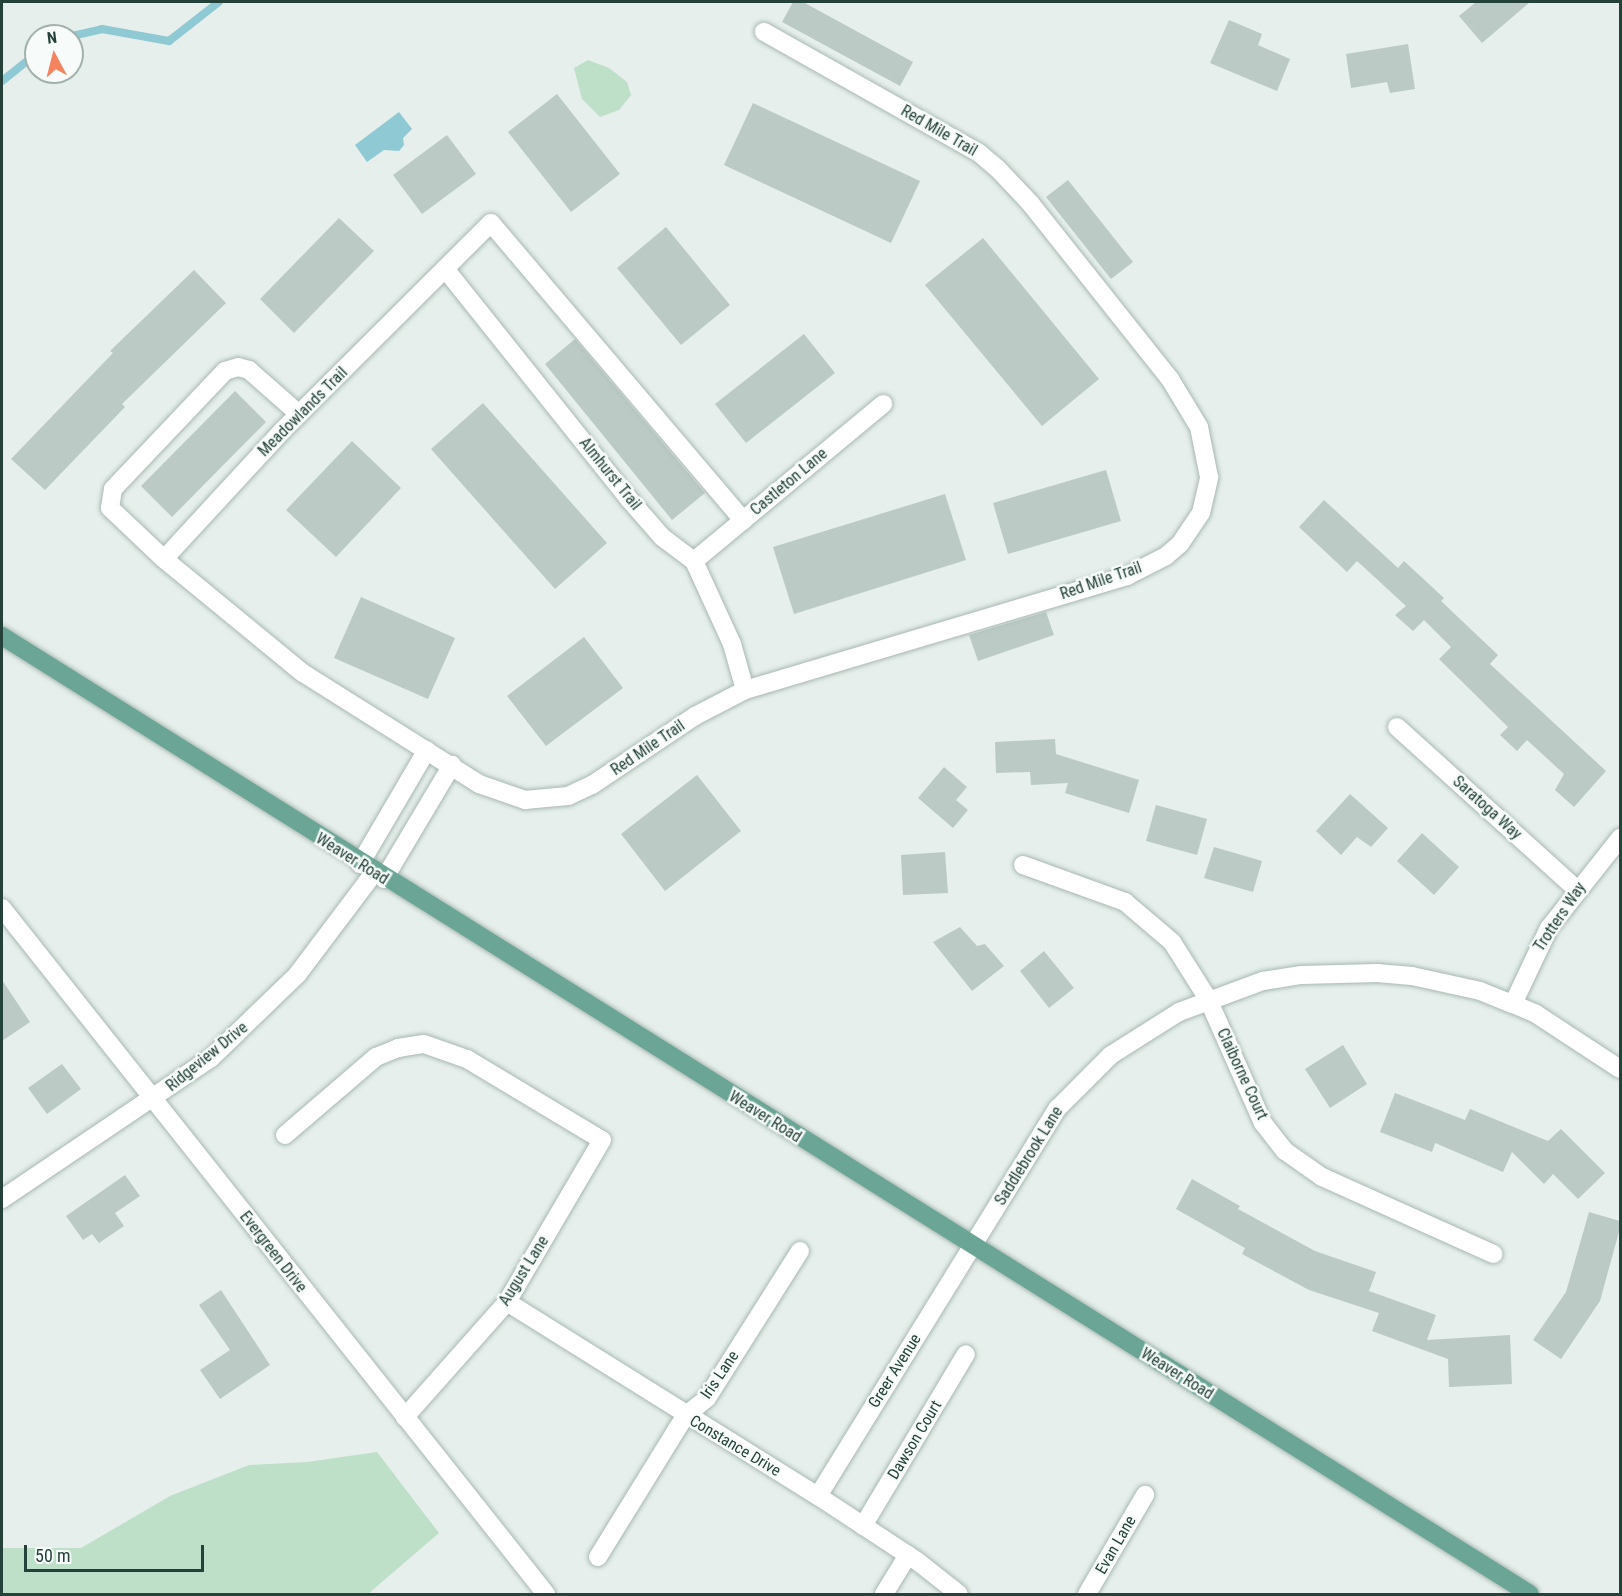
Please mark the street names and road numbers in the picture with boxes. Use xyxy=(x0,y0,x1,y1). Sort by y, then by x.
street label: Red Mile Trail xyxy=(897,101,981,161)
street label: Meadowlands Trail xyxy=(254,363,352,461)
street label: Almhurst Trail xyxy=(575,434,645,514)
street label: Castleton Lane xyxy=(747,444,831,520)
street label: Red Mile Trail xyxy=(1057,558,1145,604)
street label: Red Mile Trail xyxy=(607,716,689,780)
street label: Saratoga Way xyxy=(1449,772,1525,844)
street label: Weaver Road xyxy=(312,829,392,889)
street label: Trotters Way xyxy=(1530,879,1590,955)
street label: Ridgeview Drive xyxy=(162,1018,252,1096)
street label: Claiborne Court xyxy=(1212,1025,1272,1123)
street label: Weaver Road xyxy=(725,1087,805,1147)
street label: Saddlebrook Lane xyxy=(991,1103,1067,1209)
street label: Evergreen Drive xyxy=(235,1208,311,1296)
street label: August Lane xyxy=(495,1233,553,1309)
street label: Greer Avenue xyxy=(865,1330,925,1412)
street label: Weaver Road xyxy=(1137,1344,1217,1404)
street label: Iris Lane xyxy=(697,1347,743,1403)
street label: Dawson Court xyxy=(884,1397,946,1483)
street label: Constance Drive xyxy=(686,1411,784,1481)
street label: Evan Lane xyxy=(1092,1512,1140,1578)

